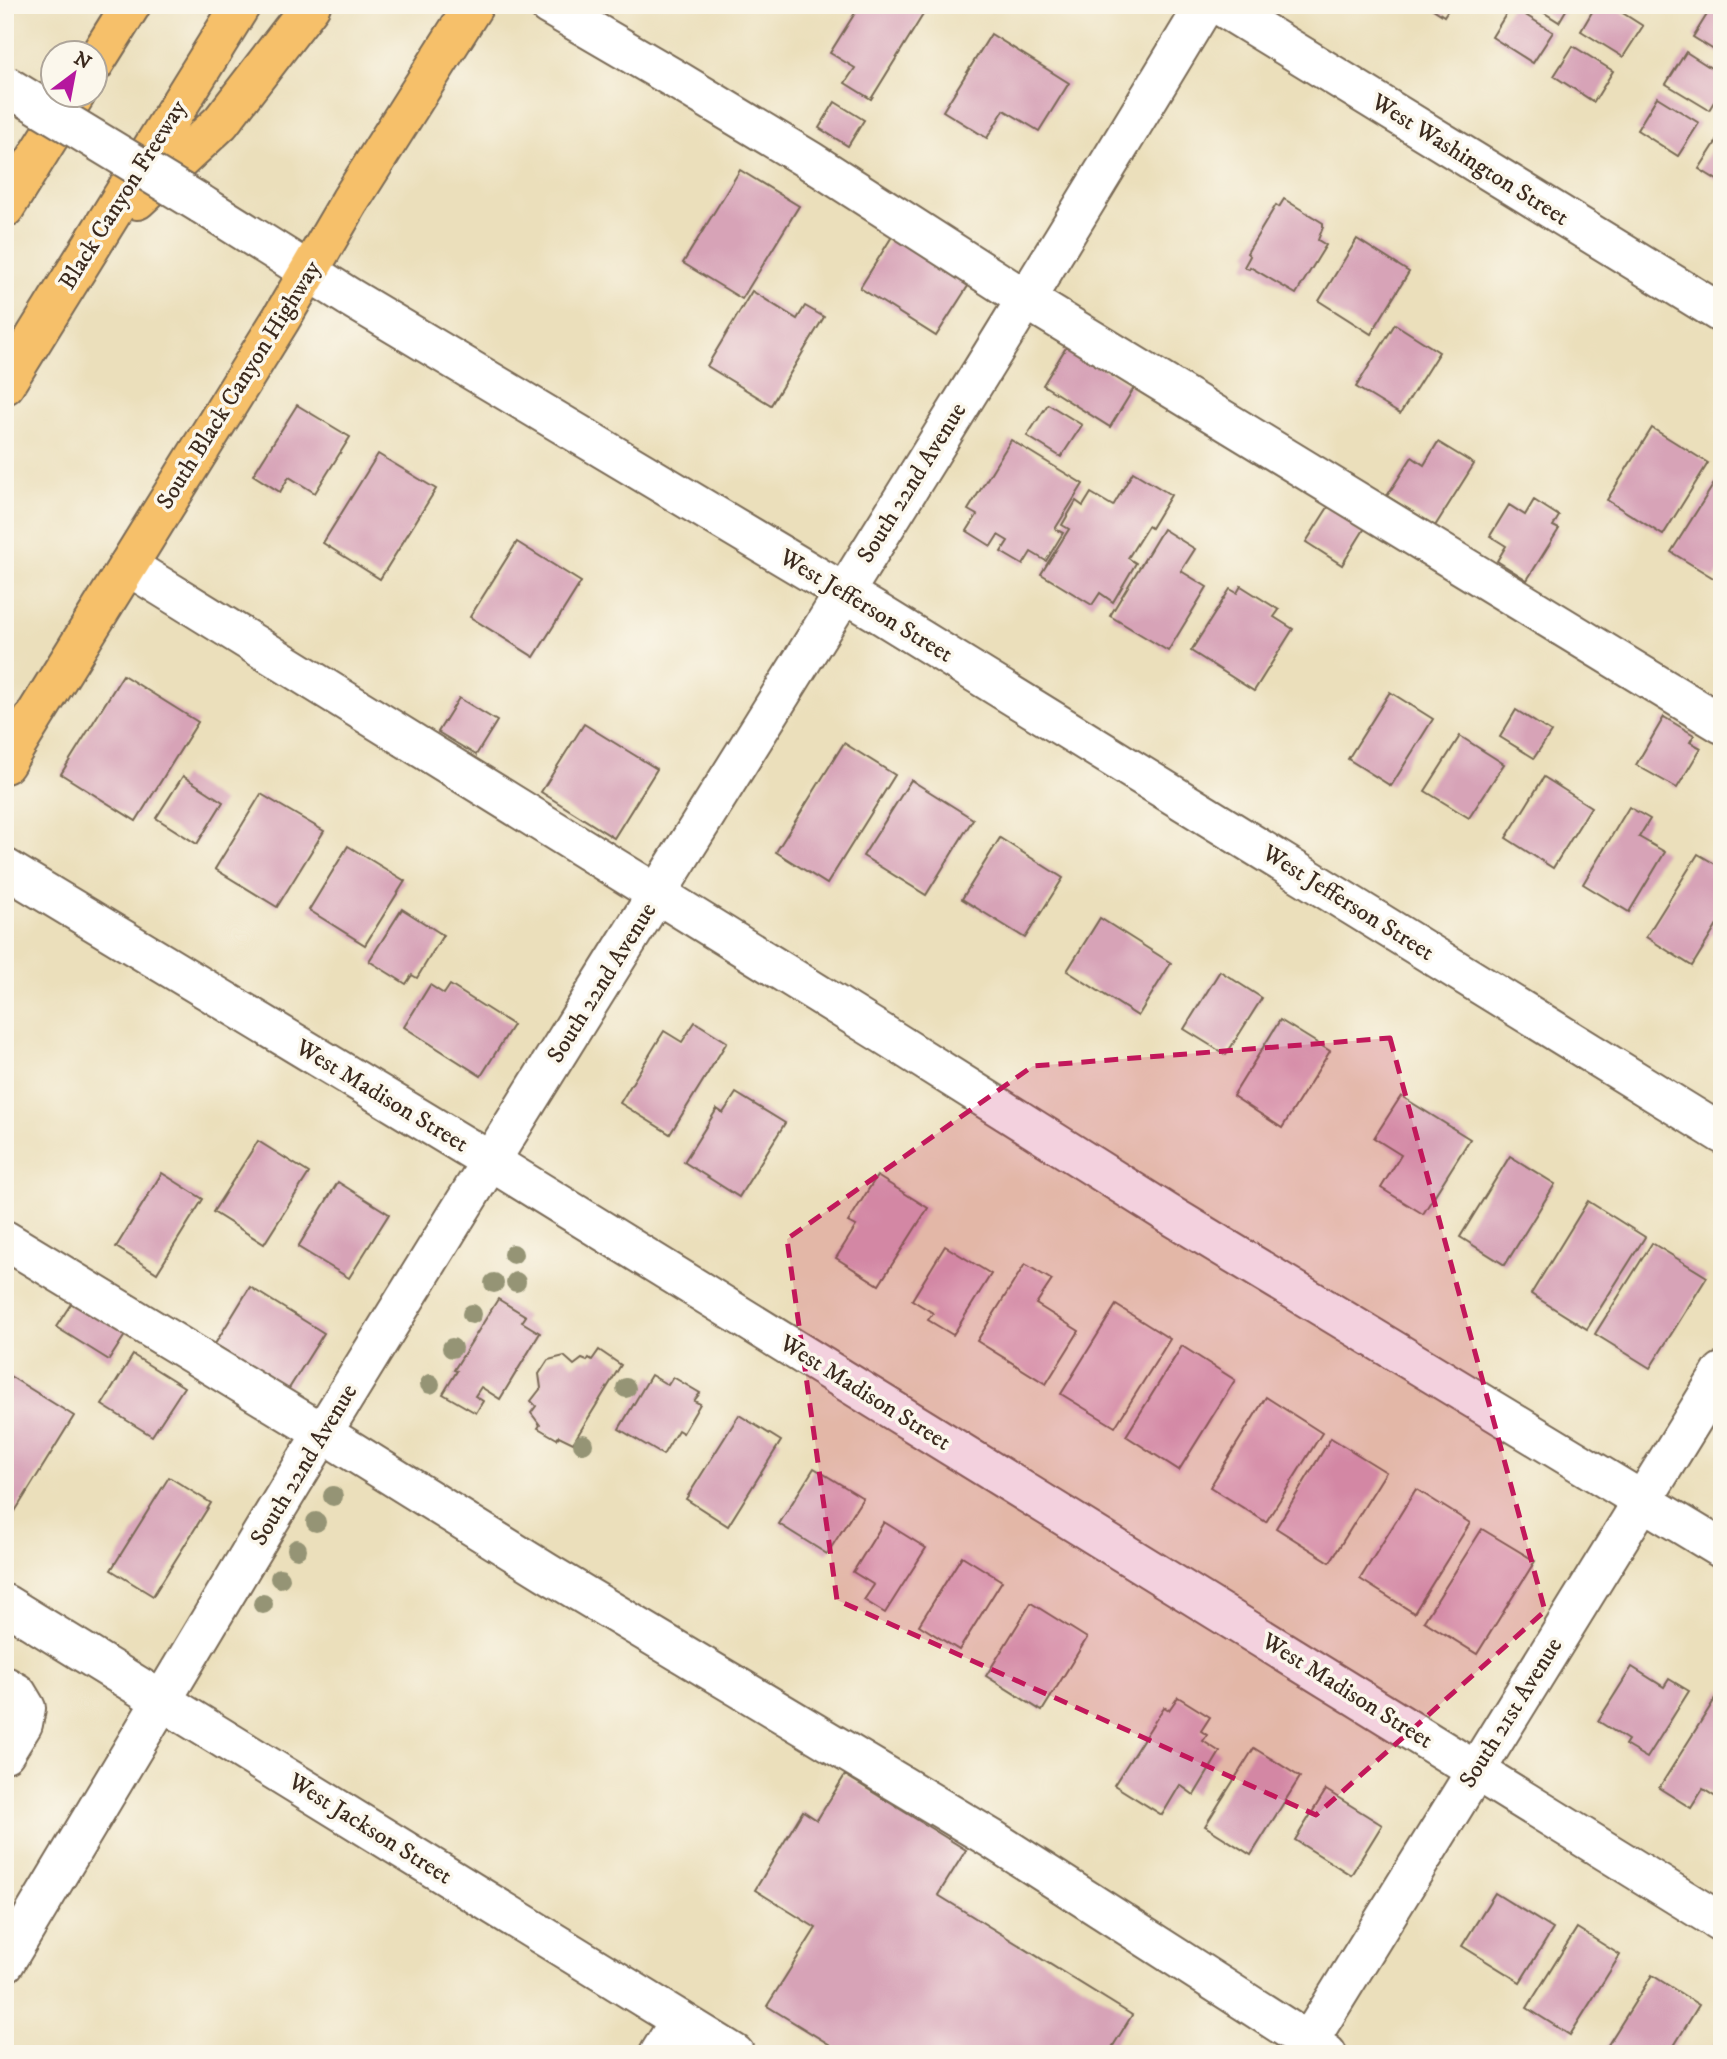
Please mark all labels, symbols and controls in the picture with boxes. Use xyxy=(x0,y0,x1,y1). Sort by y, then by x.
north arrow xyxy=(38,38,108,108)
text: N xyxy=(70,47,95,75)
street label: West Washington Street xyxy=(1365,87,1575,233)
street label: Black Canyon Freeway xyxy=(52,94,194,295)
street label: South Black Canyon Highway xyxy=(150,255,328,515)
street label: South 22nd Avenue xyxy=(851,397,973,569)
street label: West Jefferson Street xyxy=(773,542,958,670)
street label: West Jefferson Street xyxy=(1256,838,1440,968)
street label: South 22nd Avenue xyxy=(541,897,663,1069)
street label: West Madison Street xyxy=(289,1032,474,1160)
street label: West Madison Street xyxy=(773,1328,956,1458)
street label: South 22nd Avenue xyxy=(244,1379,364,1551)
street label: West Madison Street xyxy=(1255,1626,1438,1756)
street label: South 21st Avenue xyxy=(1453,1632,1569,1794)
street label: West Jackson Street xyxy=(282,1766,458,1892)

